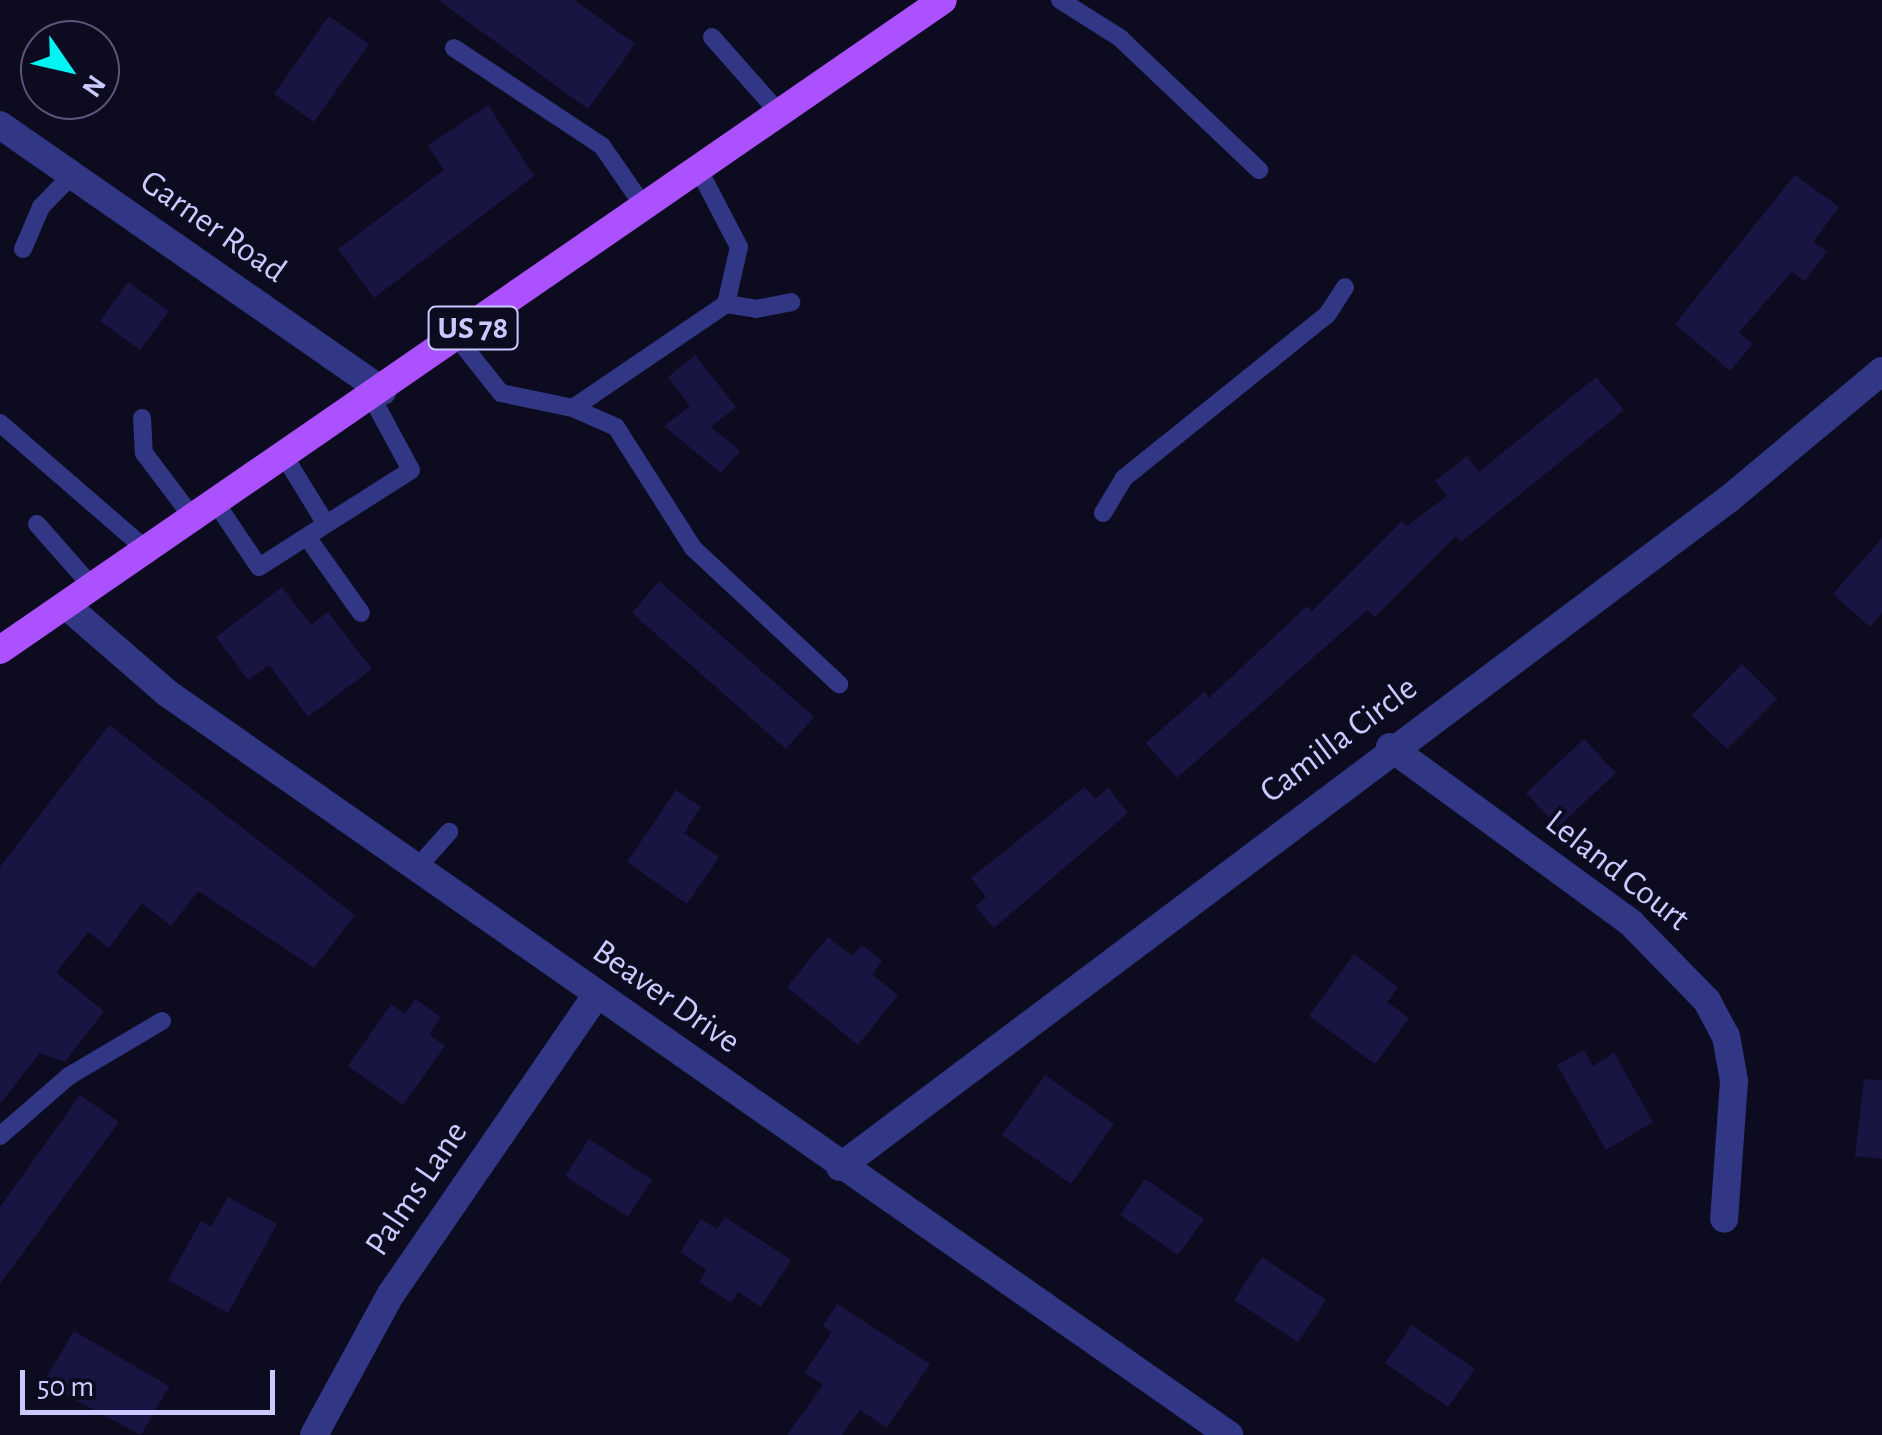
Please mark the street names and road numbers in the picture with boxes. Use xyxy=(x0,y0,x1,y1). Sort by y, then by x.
street label: Garner Road xyxy=(132,161,294,293)
road number: US 78 xyxy=(426,301,520,355)
street label: Camilla Circle xyxy=(1252,667,1426,813)
street label: Leland Court xyxy=(1537,802,1697,940)
street label: Beaver Drive xyxy=(584,931,748,1063)
street label: Palms Lane xyxy=(357,1114,477,1264)

